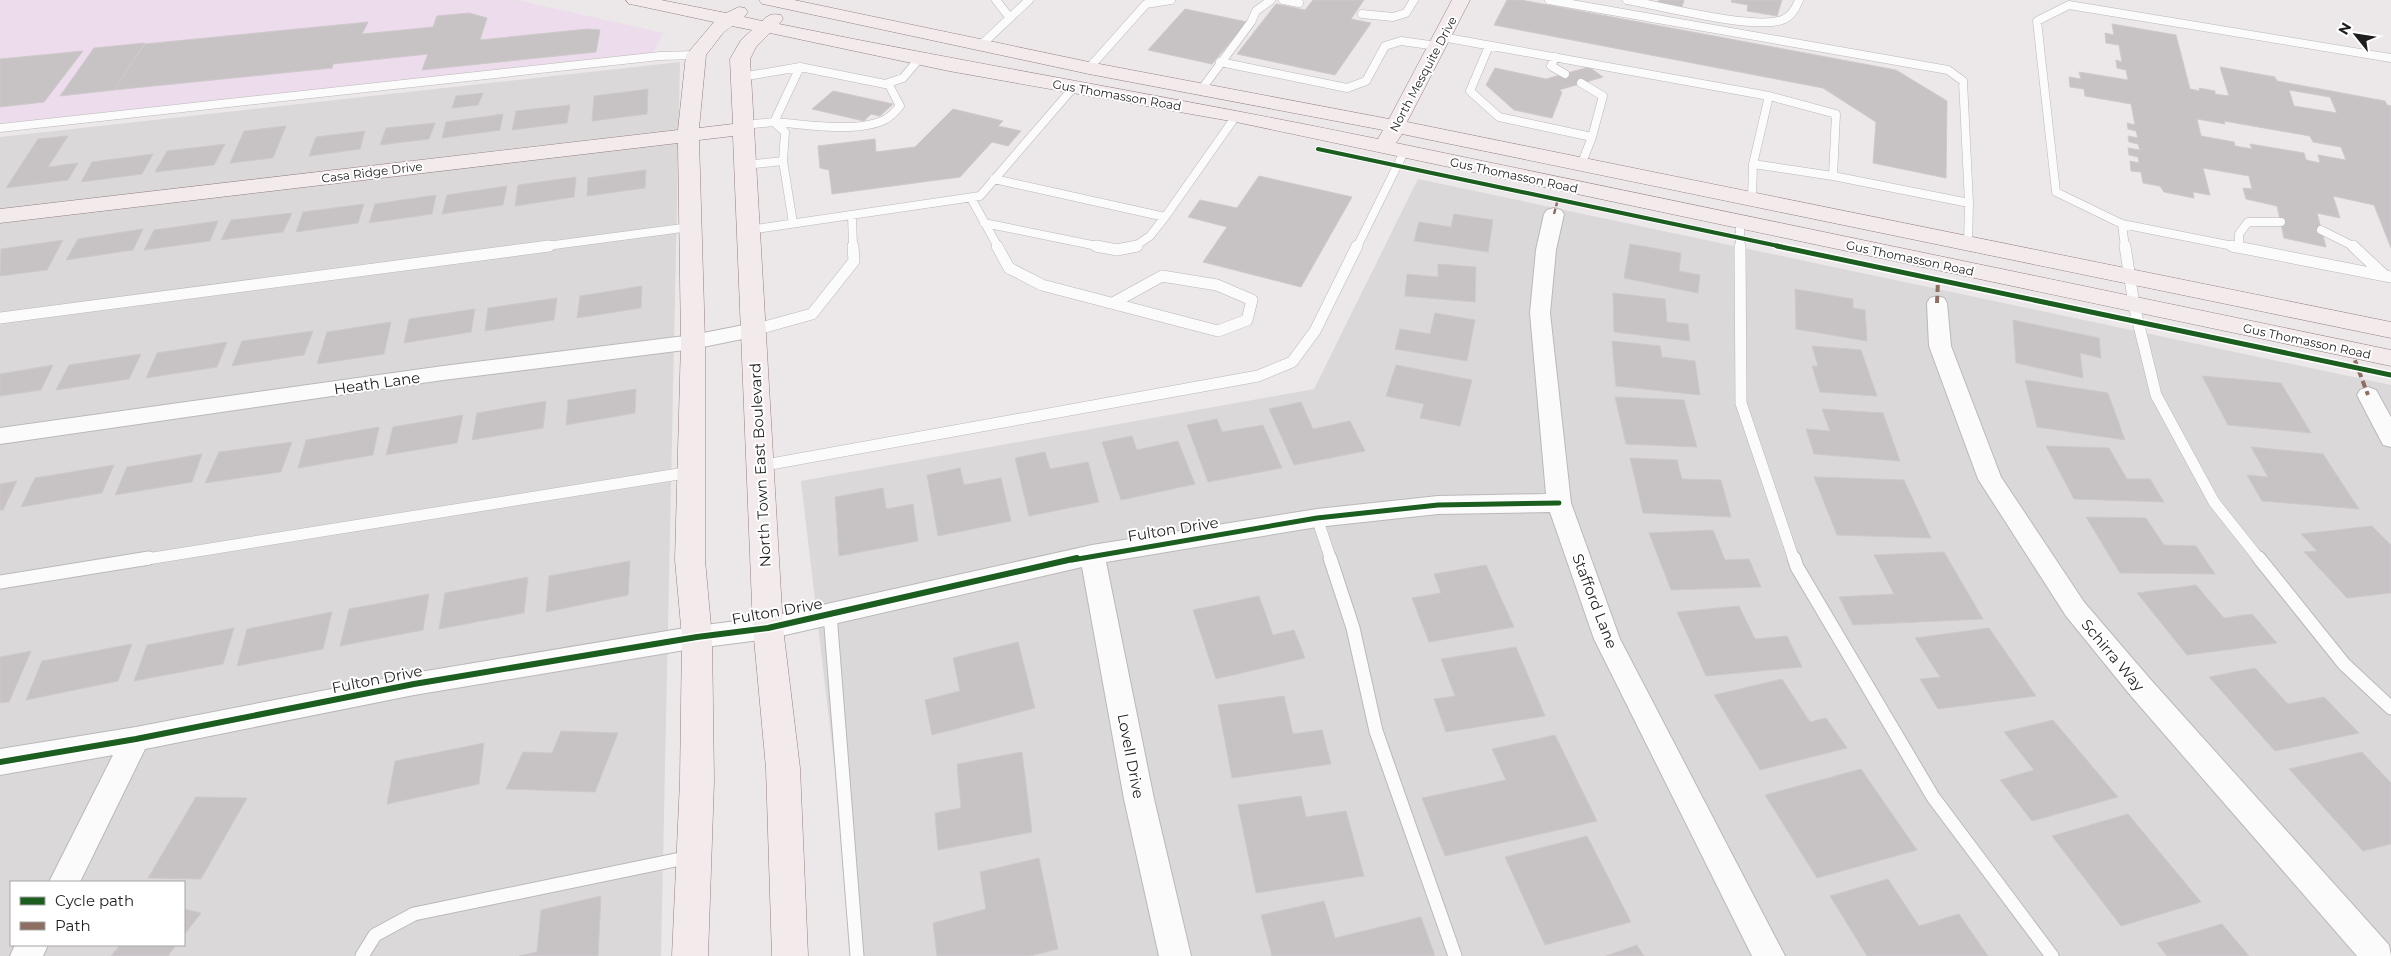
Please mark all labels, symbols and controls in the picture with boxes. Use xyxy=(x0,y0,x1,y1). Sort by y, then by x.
north arrow xyxy=(2331,10,2381,60)
street label: North Mesquite Drive xyxy=(1386,14,1460,134)
text: N xyxy=(2334,19,2355,38)
street label: Gus Thomasson Road xyxy=(1051,76,1183,114)
street label: Gus Thomasson Road xyxy=(1449,154,1579,196)
street label: Casa Ridge Drive xyxy=(321,158,423,186)
street label: Gus Thomasson Road xyxy=(1845,237,1975,279)
street label: Gus Thomasson Road xyxy=(2242,320,2372,362)
street label: North Town East Boulevard xyxy=(745,362,775,568)
street label: Heath Lane xyxy=(333,368,421,398)
street label: Fulton Drive xyxy=(1126,512,1220,546)
street label: Stafford Lane xyxy=(1568,551,1622,651)
street label: Fulton Drive xyxy=(730,594,824,628)
street label: Schirra Way xyxy=(2077,615,2149,696)
street label: Fulton Drive xyxy=(330,661,424,697)
street label: Lovell Drive xyxy=(1113,712,1149,800)
legend xyxy=(10,881,185,946)
text: Cycle path xyxy=(55,891,134,910)
text: Path xyxy=(55,916,91,935)

